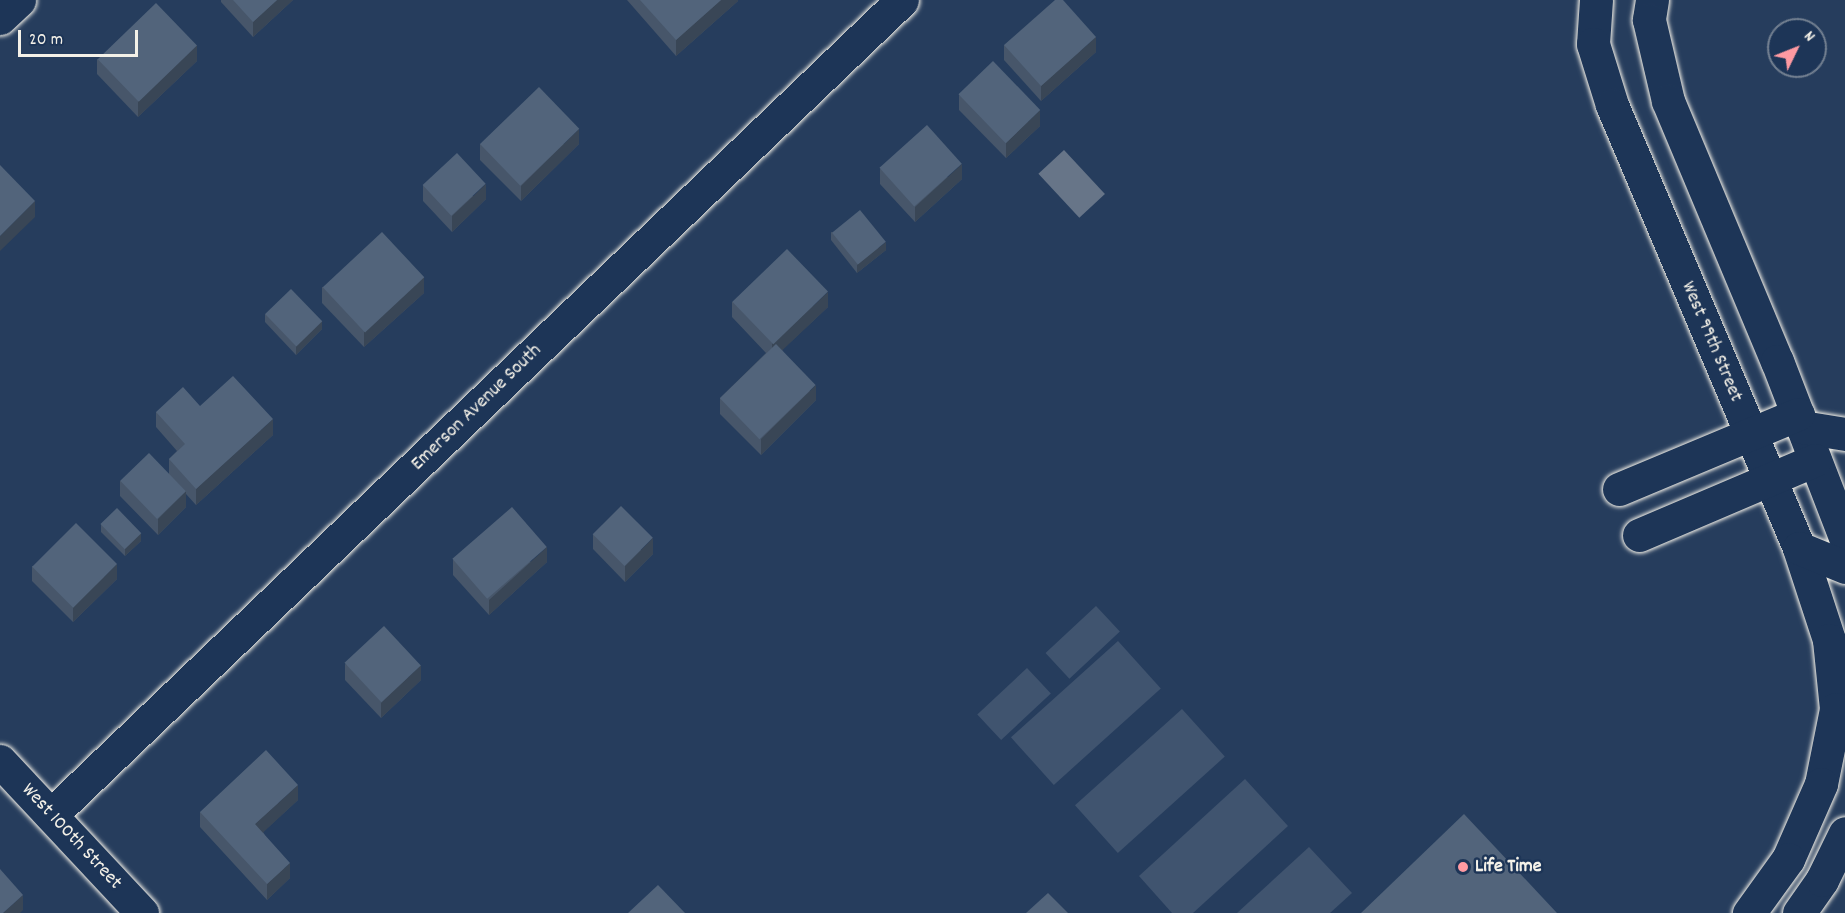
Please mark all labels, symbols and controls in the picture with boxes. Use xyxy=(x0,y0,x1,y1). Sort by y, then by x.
scale bar xyxy=(21,18,141,56)
north arrow xyxy=(1767,18,1827,78)
text: N xyxy=(1798,26,1820,47)
text: 20 m xyxy=(29,28,63,53)
street label: West 99th Street xyxy=(1675,278,1747,406)
street label: Emerson Avenue South xyxy=(407,340,547,476)
street label: West 100th Street xyxy=(16,779,126,895)
place label: Life Time xyxy=(1475,855,1541,879)
marker: Life Time xyxy=(1456,860,1470,874)

